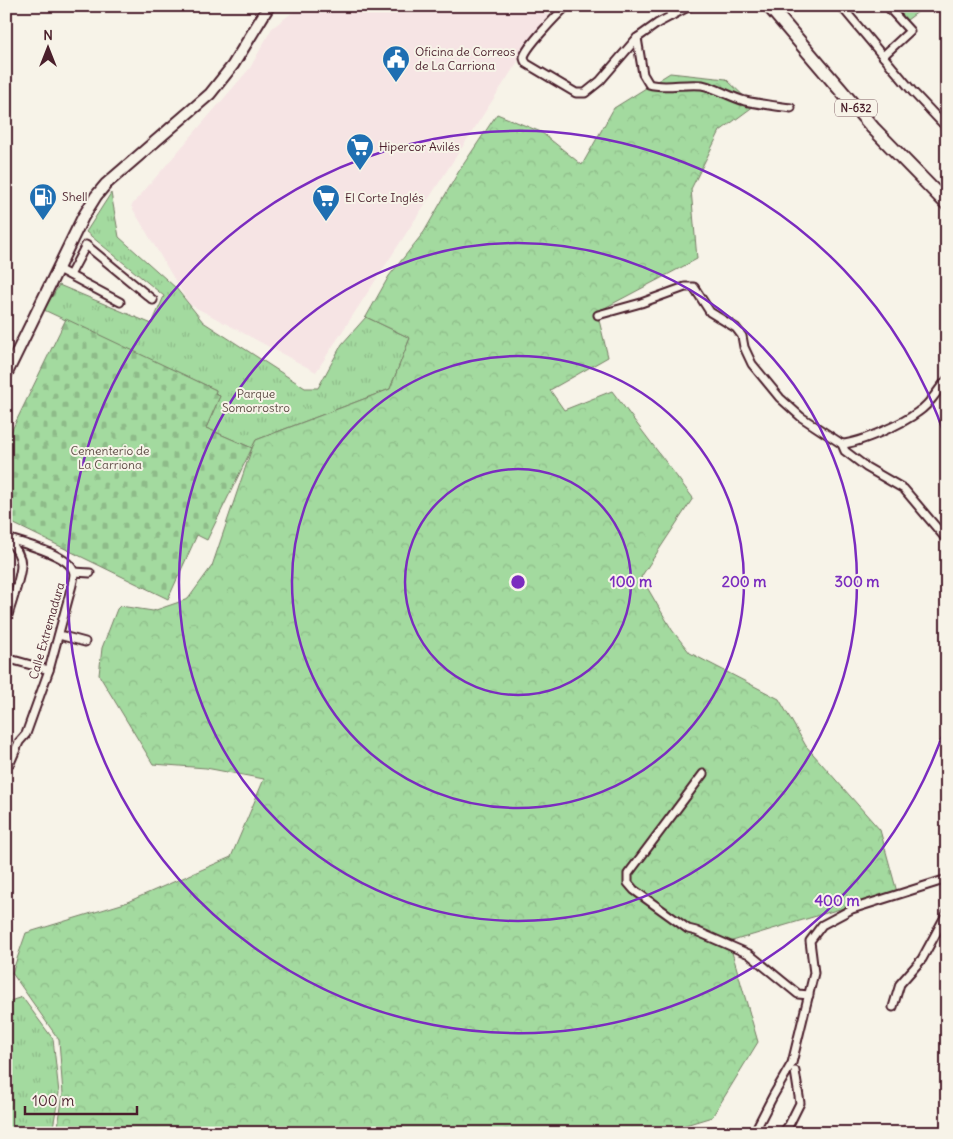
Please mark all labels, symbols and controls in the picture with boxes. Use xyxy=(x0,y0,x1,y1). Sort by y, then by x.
north arrow xyxy=(22,22,72,72)
text: N xyxy=(43,26,53,44)
public building icon: Oficina de Correos de La Carriona xyxy=(381,44,411,83)
place label: Oficina de Correos de La Carriona xyxy=(415,44,515,73)
road number: N-632 xyxy=(835,100,877,116)
supermarket icon: Hipercor Avilés xyxy=(345,132,375,171)
place label: Hipercor Avilés xyxy=(379,139,460,154)
fuel station icon: Shell xyxy=(28,182,58,221)
supermarket icon: El Corte Inglés xyxy=(311,183,341,222)
place label: Shell xyxy=(62,189,87,204)
place label: El Corte Inglés xyxy=(345,190,424,205)
park label: Parque Somorrostro xyxy=(222,386,290,415)
park label: Cementerio de La Carriona xyxy=(71,443,149,472)
text: 100 m xyxy=(610,572,652,591)
text: 200 m xyxy=(722,572,766,591)
text: 300 m xyxy=(835,572,880,591)
centre of rings xyxy=(509,573,527,591)
street label: Calle Extremadura xyxy=(25,580,68,681)
text: 400 m xyxy=(814,891,860,910)
scale bar xyxy=(25,1084,138,1116)
text: 100 m xyxy=(32,1091,74,1110)

